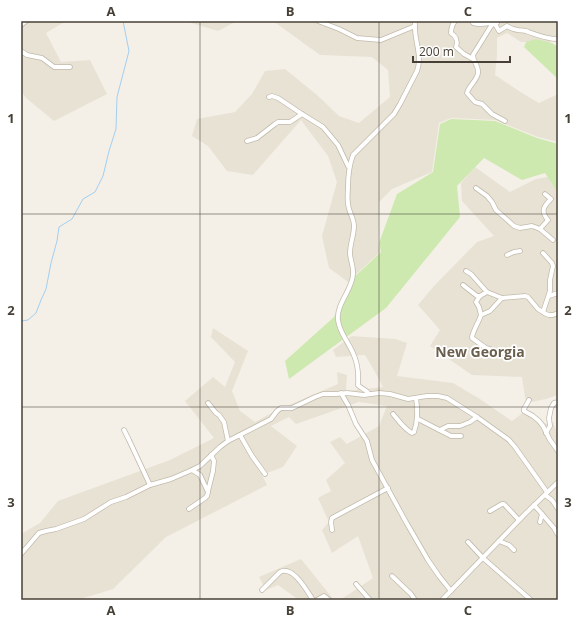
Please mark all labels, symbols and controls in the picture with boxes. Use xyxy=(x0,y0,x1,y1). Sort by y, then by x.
text: A xyxy=(107,2,116,20)
text: B xyxy=(286,2,295,20)
text: C xyxy=(464,2,472,20)
scale bar xyxy=(413,38,510,64)
text: 200 m xyxy=(419,43,454,60)
text: 1 xyxy=(7,109,15,127)
text: 1 xyxy=(564,109,572,127)
text: 2 xyxy=(7,301,15,319)
text: 2 xyxy=(564,301,572,319)
district label: New Georgia xyxy=(435,342,525,361)
text: 3 xyxy=(7,493,15,511)
text: 3 xyxy=(564,493,572,511)
text: A xyxy=(107,601,116,619)
text: B xyxy=(286,601,295,619)
text: C xyxy=(464,601,472,619)

